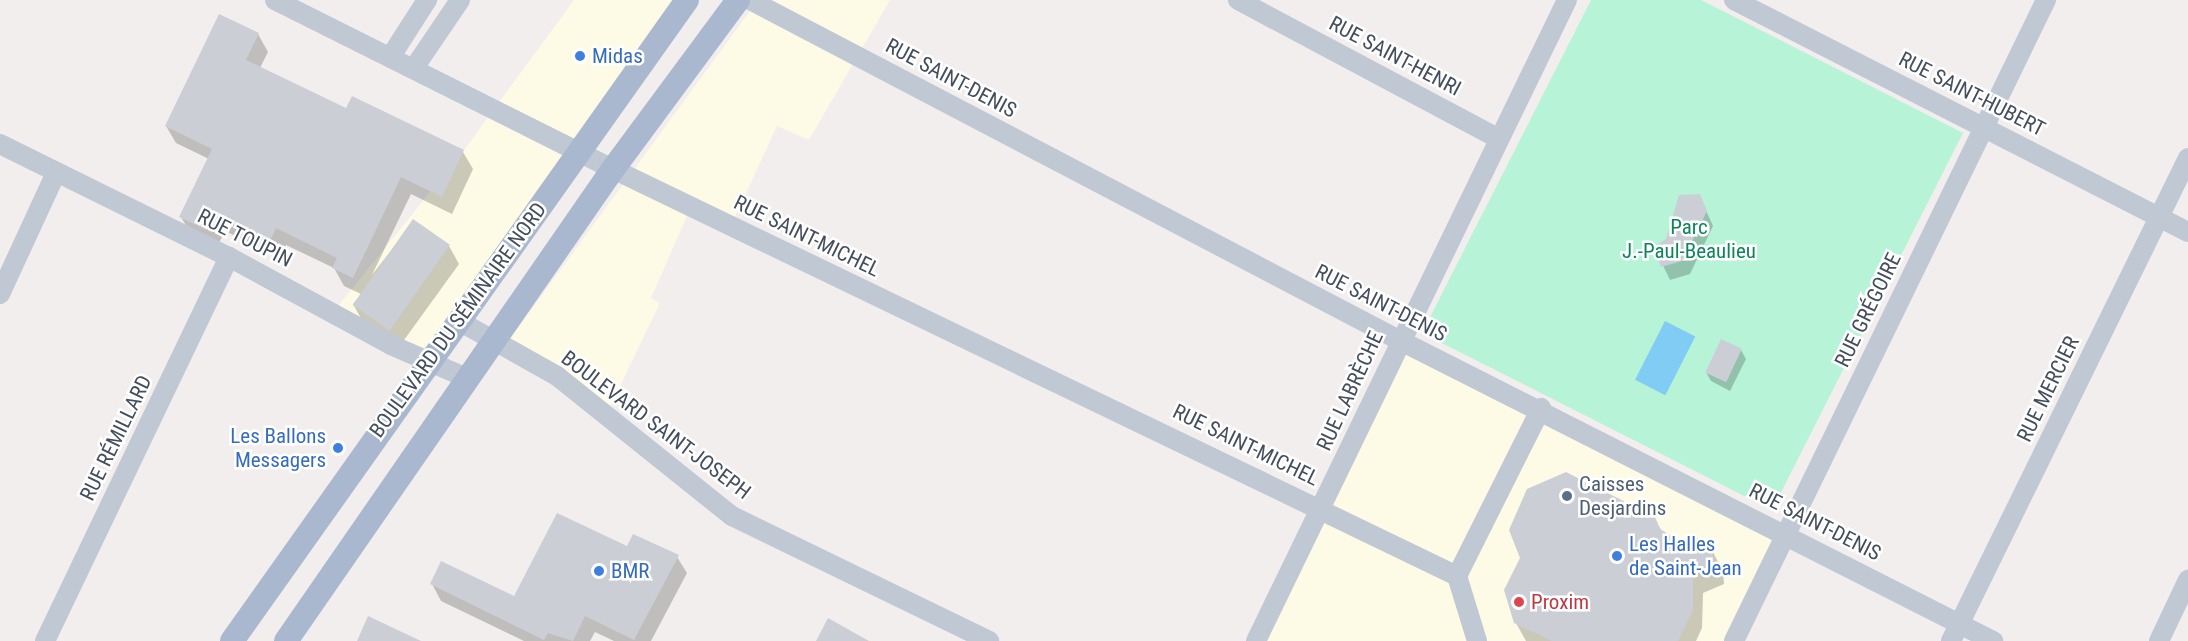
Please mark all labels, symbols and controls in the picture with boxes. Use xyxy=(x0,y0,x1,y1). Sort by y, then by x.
street label: RUE SAINT-HENRI xyxy=(1325,11,1465,101)
street label: RUE SAINT-DENIS xyxy=(881,33,1021,123)
place label: Midas xyxy=(592,43,643,69)
street label: RUE SAINT-HUBERT xyxy=(1895,46,2049,142)
marker: Midas xyxy=(573,49,587,63)
street label: RUE SAINT-MICHEL xyxy=(730,190,884,282)
street label: BOULEVARD DU SÉMINAIRE NORD xyxy=(364,198,552,442)
street label: RUE TOUPIN xyxy=(193,203,297,273)
park label: Parc J.-Paul-Beaulieu xyxy=(1622,214,1756,264)
street label: RUE GRÉGOIRE xyxy=(1829,249,1907,371)
street label: RUE SAINT-DENIS xyxy=(1311,259,1451,347)
street label: RUE LABRÈCHE xyxy=(1311,327,1389,455)
street label: RUE MERCIER xyxy=(2012,332,2084,446)
street label: BOULEVARD SAINT-JOSEPH xyxy=(556,345,756,505)
street label: RUE RÉMILLARD xyxy=(75,371,157,505)
street label: RUE SAINT-MICHEL xyxy=(1169,399,1323,491)
place label: Les Ballons Messagers xyxy=(230,423,326,473)
marker: Les Ballons Messagers xyxy=(331,441,345,455)
place label: Caisses Desjardins xyxy=(1579,471,1666,521)
street label: RUE SAINT-DENIS xyxy=(1745,478,1885,566)
marker: Caisses Desjardins xyxy=(1560,489,1574,503)
place label: Les Halles de Saint-Jean xyxy=(1629,531,1742,581)
marker: Les Halles de Saint-Jean xyxy=(1610,549,1624,563)
place label: BMR xyxy=(611,558,649,584)
marker: BMR xyxy=(592,564,606,578)
place label: Proxim xyxy=(1531,589,1589,615)
marker: Proxim xyxy=(1512,595,1526,609)

